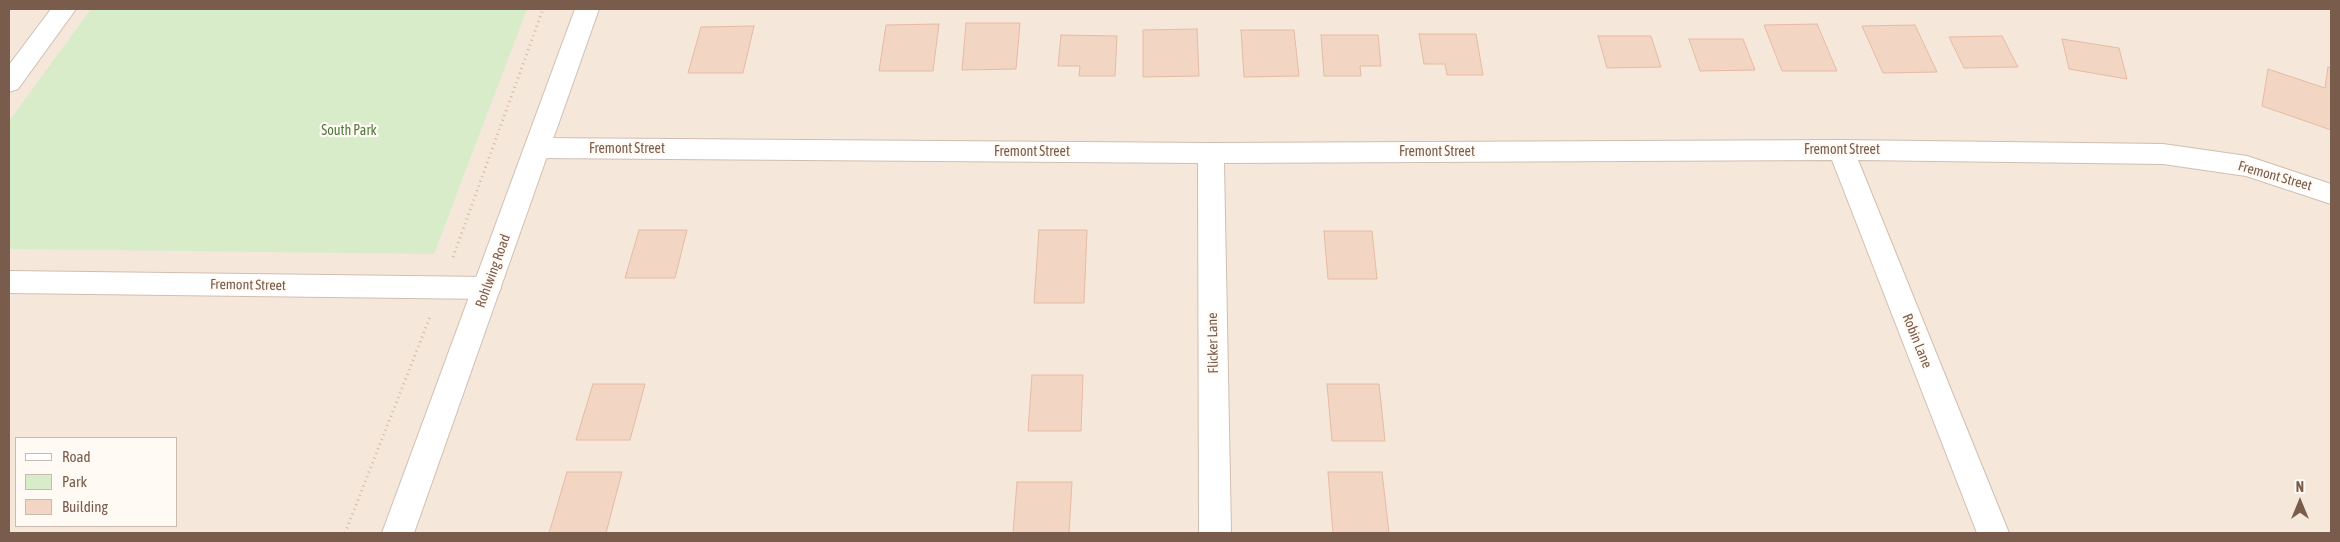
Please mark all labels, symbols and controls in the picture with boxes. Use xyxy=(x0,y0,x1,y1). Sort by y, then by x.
park label: South Park xyxy=(321,123,377,139)
street label: Fremont Street xyxy=(589,141,665,157)
street label: Fremont Street xyxy=(1804,142,1880,158)
street label: Fremont Street xyxy=(994,144,1070,160)
street label: Fremont Street xyxy=(1399,144,1475,160)
street label: Fremont Street xyxy=(2236,157,2314,195)
street label: Rohlwing Road xyxy=(472,232,514,310)
street label: Fremont Street xyxy=(210,276,286,294)
street label: Robin Lane xyxy=(1898,311,1936,371)
street label: Flicker Lane xyxy=(1204,312,1222,374)
legend xyxy=(15,437,178,527)
text: Road xyxy=(62,448,91,465)
text: Park xyxy=(62,473,87,490)
north arrow xyxy=(2275,477,2325,527)
text: N xyxy=(2296,479,2304,495)
text: Building xyxy=(62,498,108,515)

